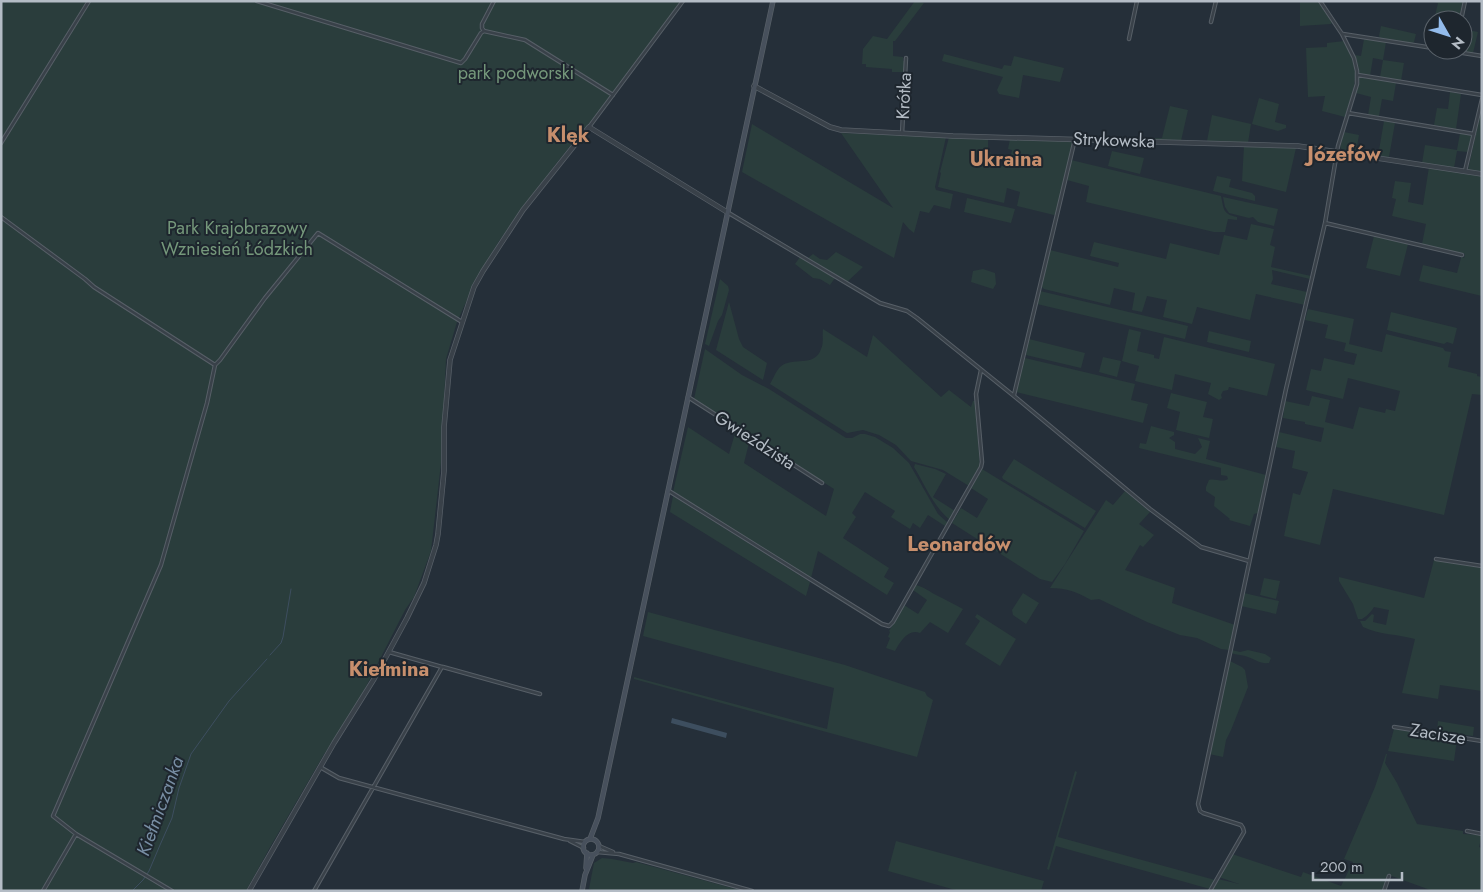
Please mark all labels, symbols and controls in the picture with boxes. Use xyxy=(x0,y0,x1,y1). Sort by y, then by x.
north arrow xyxy=(1423,10,1473,60)
text: N xyxy=(1447,33,1469,54)
park label: park podworski xyxy=(458,60,574,86)
street label: Krótka xyxy=(890,72,918,120)
district label: Klęk xyxy=(547,121,590,150)
street label: Strykowska xyxy=(1073,126,1155,154)
district label: Józefów xyxy=(1303,140,1381,169)
district label: Ukraina xyxy=(970,145,1042,174)
park label: Park Krajobrazowy Wzniesień Łódzkich xyxy=(161,215,313,262)
street label: Gwieździsta xyxy=(709,404,801,476)
district label: Leonardów xyxy=(907,530,1011,559)
district label: Kiełmina xyxy=(349,655,429,684)
street label: Zacisze xyxy=(1408,717,1468,751)
water label: Kiełmiczanka xyxy=(129,752,191,860)
scale bar xyxy=(1313,850,1402,882)
text: 200 m xyxy=(1320,856,1363,878)

